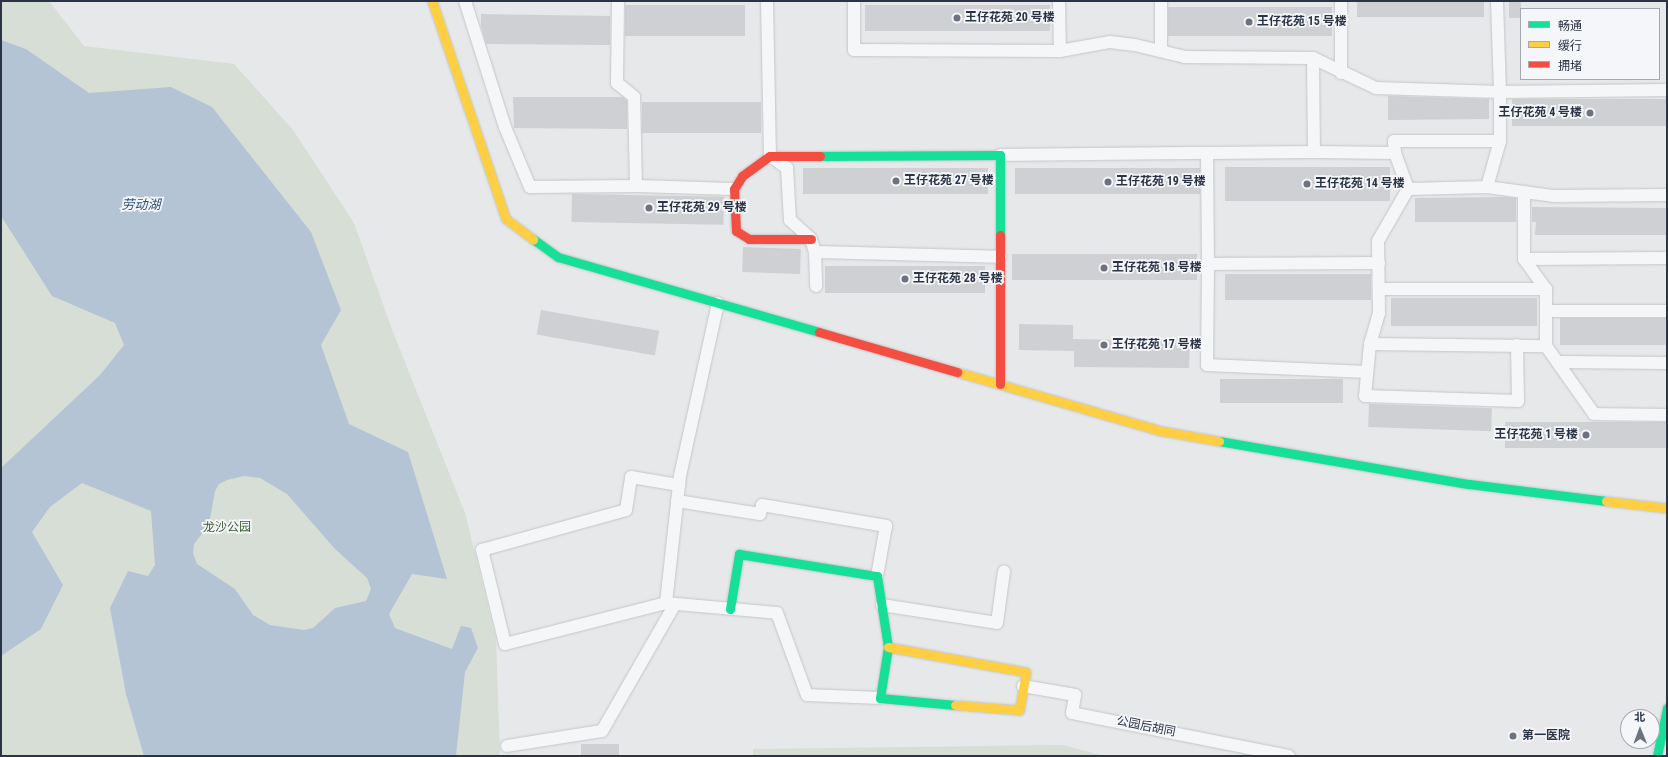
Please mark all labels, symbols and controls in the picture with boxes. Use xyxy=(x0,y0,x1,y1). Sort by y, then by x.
legend xyxy=(1520,8,1660,80)
place label: 王仔花苑 20 号楼 xyxy=(965,11,1055,25)
marker: 王仔花苑 20 号楼 xyxy=(952,13,962,23)
place label: 王仔花苑 15 号楼 xyxy=(1257,15,1347,29)
marker: 王仔花苑 15 号楼 xyxy=(1244,17,1254,27)
text: 畅通 xyxy=(1558,19,1582,33)
text: 缓行 xyxy=(1558,39,1582,53)
text: 拥堵 xyxy=(1558,59,1582,73)
place label: 王仔花苑 4 号楼 xyxy=(1498,106,1582,120)
marker: 王仔花苑 4 号楼 xyxy=(1585,108,1595,118)
place label: 王仔花苑 27 号楼 xyxy=(904,174,994,188)
place label: 王仔花苑 19 号楼 xyxy=(1116,175,1206,189)
marker: 王仔花苑 27 号楼 xyxy=(891,176,901,186)
marker: 王仔花苑 19 号楼 xyxy=(1103,177,1113,187)
place label: 王仔花苑 14 号楼 xyxy=(1315,177,1405,191)
marker: 王仔花苑 14 号楼 xyxy=(1302,179,1312,189)
water label: 劳动湖 xyxy=(122,197,160,213)
place label: 王仔花苑 29 号楼 xyxy=(657,201,747,215)
marker: 王仔花苑 29 号楼 xyxy=(644,203,654,213)
place label: 王仔花苑 18 号楼 xyxy=(1112,261,1202,275)
marker: 王仔花苑 18 号楼 xyxy=(1099,263,1109,273)
place label: 王仔花苑 28 号楼 xyxy=(913,272,1003,286)
marker: 王仔花苑 28 号楼 xyxy=(900,274,910,284)
place label: 王仔花苑 17 号楼 xyxy=(1112,338,1202,352)
marker: 王仔花苑 17 号楼 xyxy=(1099,340,1109,350)
place label: 王仔花苑 1 号楼 xyxy=(1494,428,1578,442)
marker: 王仔花苑 1 号楼 xyxy=(1581,430,1591,440)
park label: 龙沙公园 xyxy=(203,521,251,535)
north arrow xyxy=(1620,709,1660,749)
text: 北 xyxy=(1634,711,1645,724)
street label: 公园后胡同 xyxy=(1115,714,1177,740)
place label: 第一医院 xyxy=(1522,729,1570,743)
marker: 第一医院 xyxy=(1507,730,1519,742)

